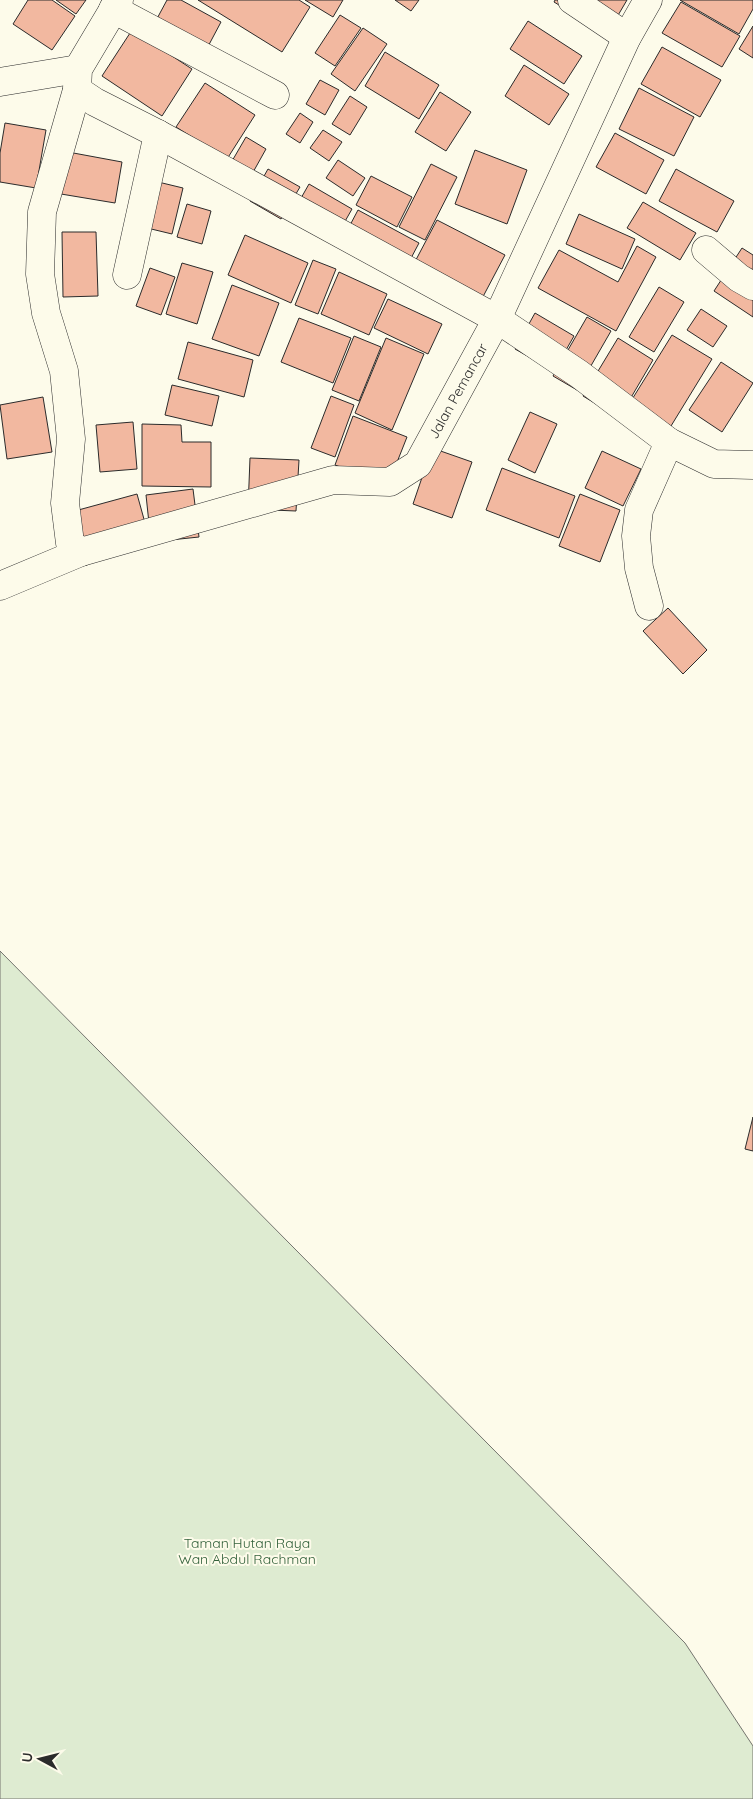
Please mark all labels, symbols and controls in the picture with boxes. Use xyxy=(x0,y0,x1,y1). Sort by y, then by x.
street label: Jalan Pemancar xyxy=(424,339,492,442)
park label: Taman Hutan Raya Wan Abdul Rachman xyxy=(178,1534,316,1568)
north arrow xyxy=(15,1734,65,1784)
text: U xyxy=(18,1751,37,1763)

